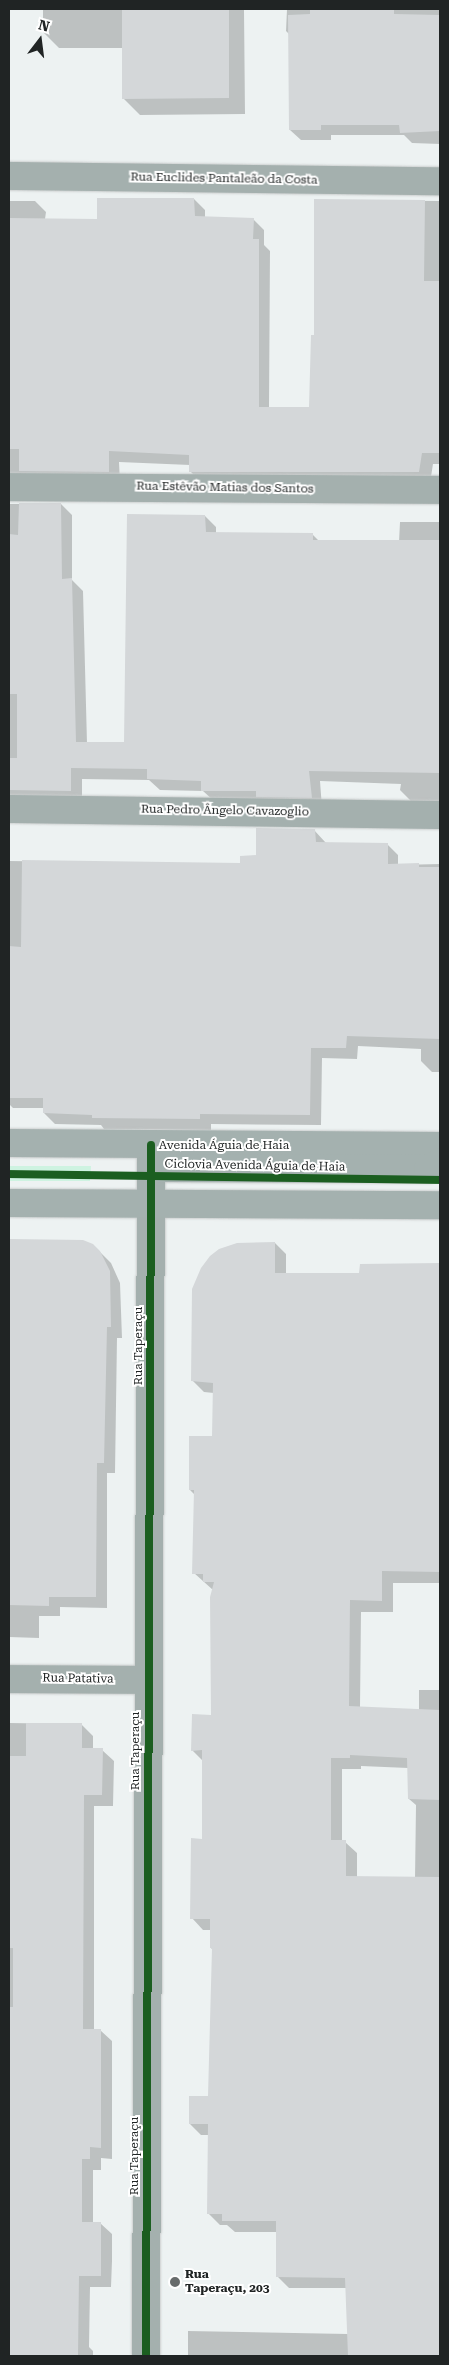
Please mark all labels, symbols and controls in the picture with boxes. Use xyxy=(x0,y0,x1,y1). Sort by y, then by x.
north arrow xyxy=(15,15,65,65)
text: N xyxy=(37,16,51,35)
street label: Rua Euclides Pantaleão da Costa xyxy=(130,170,318,188)
street label: Rua Estêvão Matias dos Santos xyxy=(136,479,314,497)
street label: Rua Pedro Ângelo Cavazoglio xyxy=(141,802,309,820)
street label: Avenida Águia de Haia xyxy=(159,1139,289,1153)
street label: Ciclovia Avenida Águia de Haia xyxy=(165,1157,345,1175)
street label: Rua Taperaçu xyxy=(132,1307,146,1385)
street label: Rua Patativa xyxy=(42,1671,114,1687)
street label: Rua Taperaçu xyxy=(129,1712,143,1790)
street label: Rua Taperaçu xyxy=(128,2117,142,2195)
place label: Rua Taperaçu, 203 xyxy=(185,2268,270,2296)
marker: Rua Taperaçu, 203 xyxy=(169,2276,181,2288)

